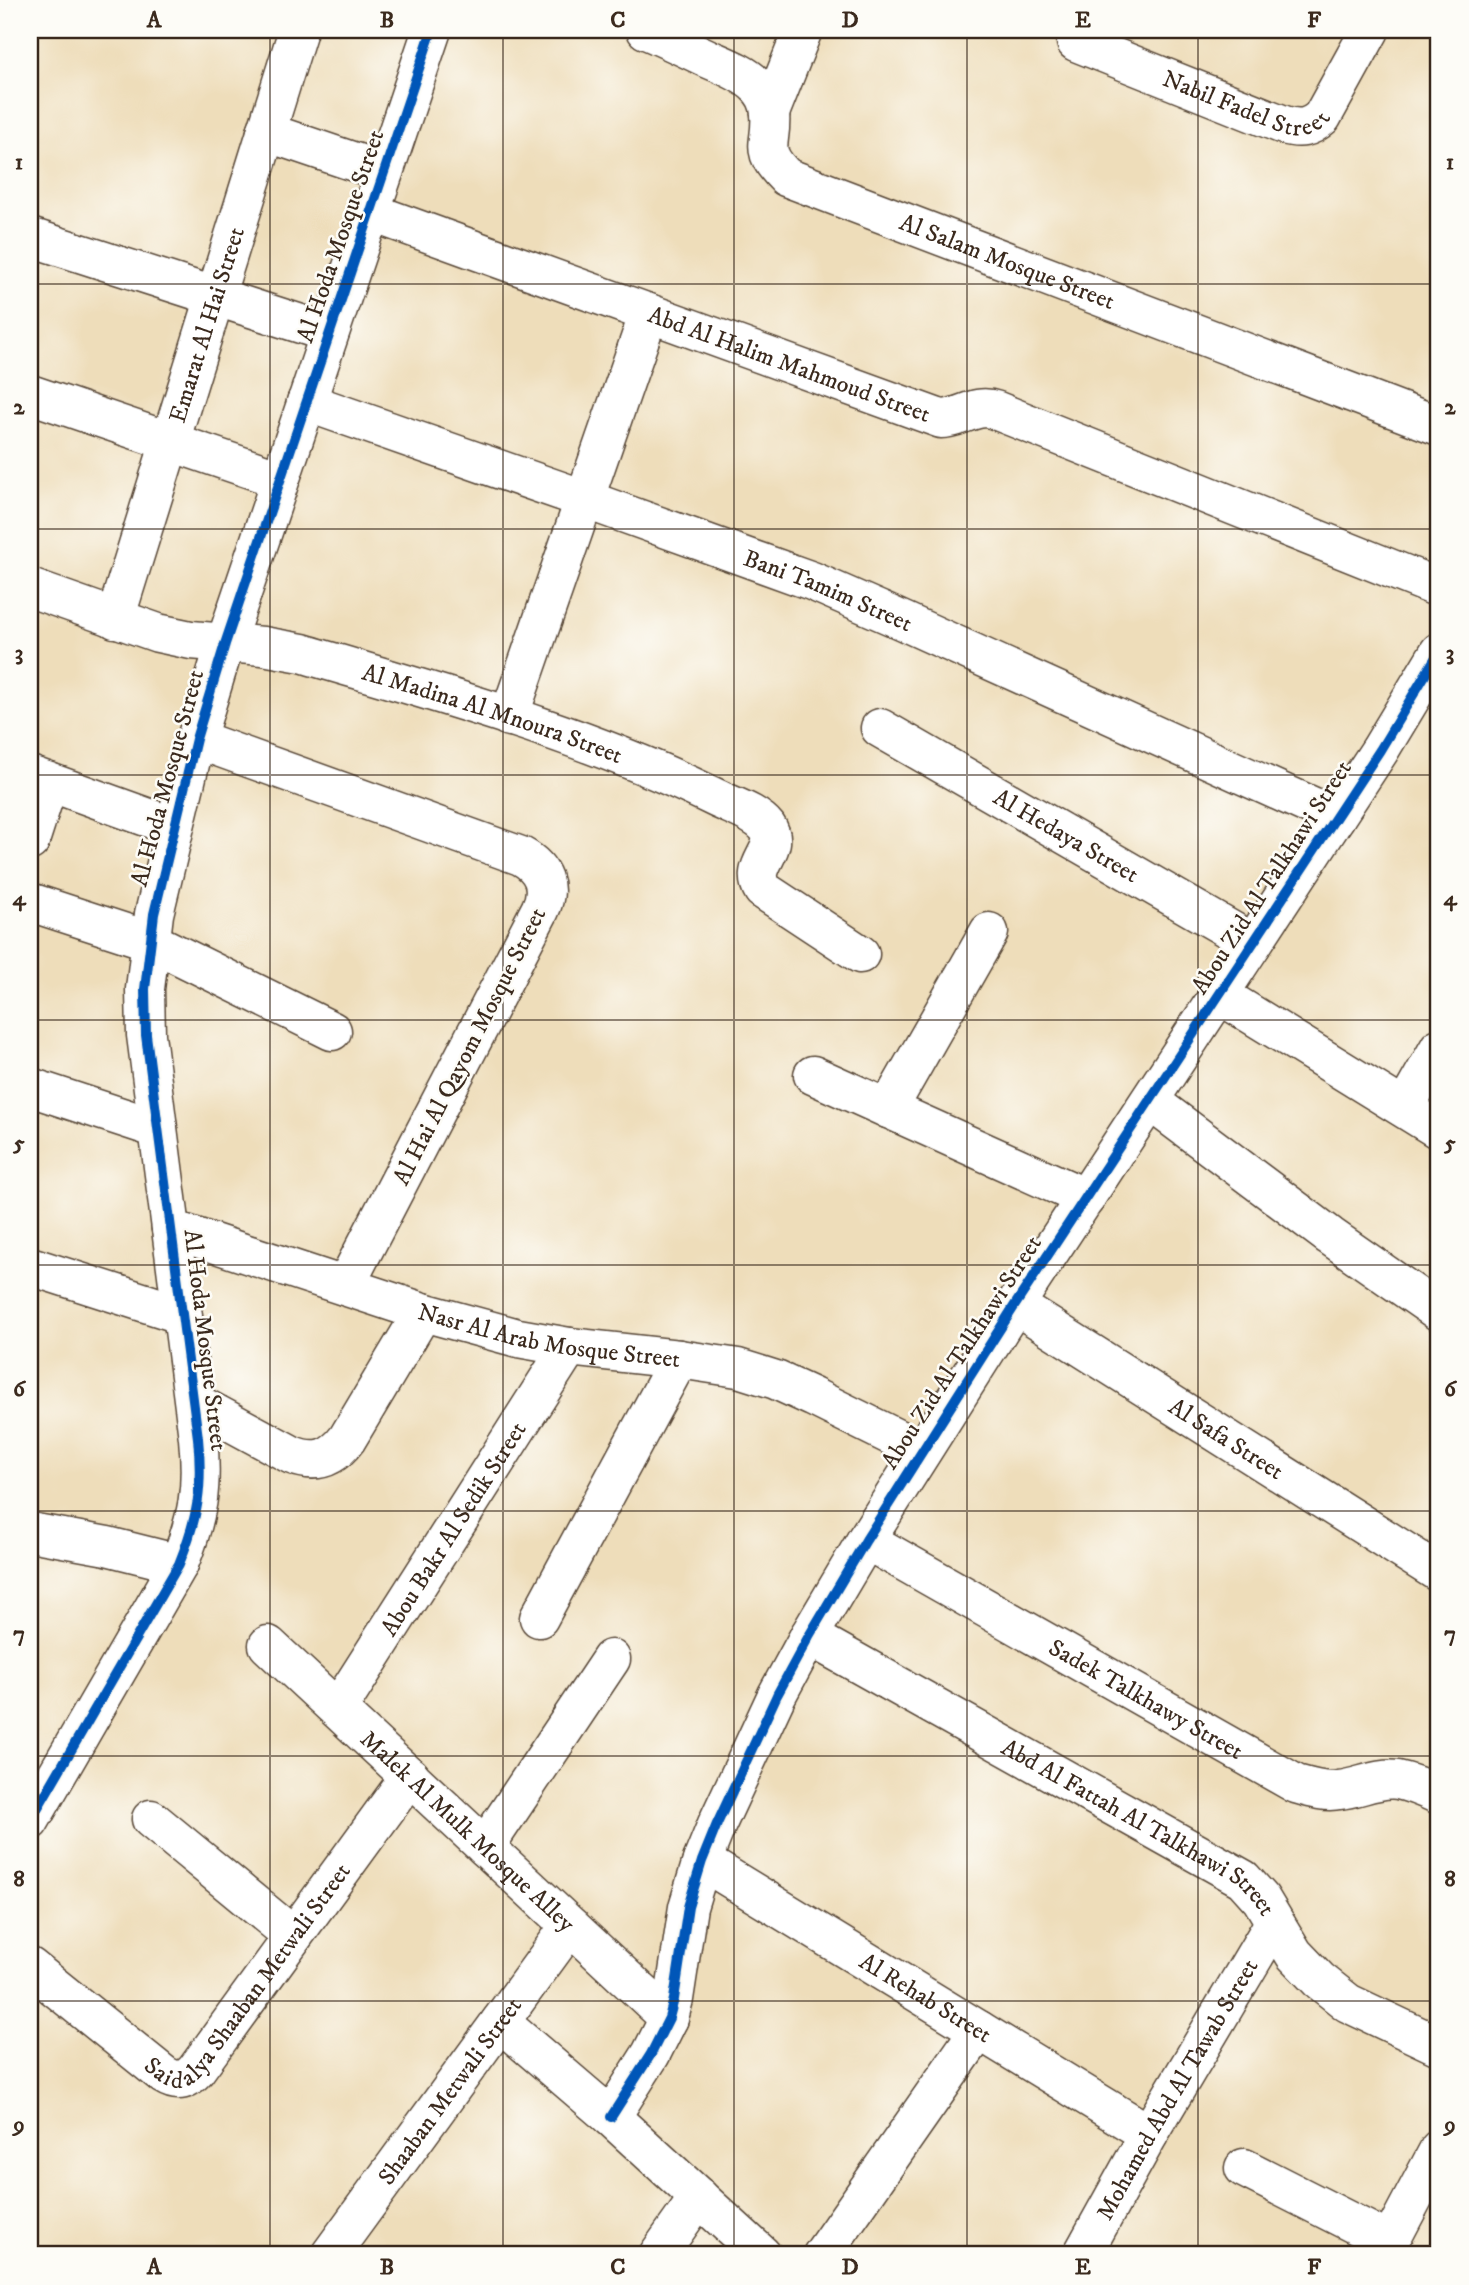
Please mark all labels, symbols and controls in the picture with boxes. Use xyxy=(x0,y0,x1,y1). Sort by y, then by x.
text: A xyxy=(146,6,163,35)
text: B xyxy=(380,6,394,35)
text: C xyxy=(610,6,626,35)
text: D xyxy=(841,6,859,35)
text: E xyxy=(1075,6,1091,35)
text: F xyxy=(1307,6,1322,35)
street label: Nabil Fadel Street xyxy=(1158,64,1338,144)
street label: Al Hoda Mosque Street xyxy=(290,126,392,347)
text: 1 xyxy=(15,148,23,177)
text: 1 xyxy=(1446,148,1454,177)
street label: Al Salam Mosque Street xyxy=(895,208,1119,317)
street label: Emarat Al Hai Street xyxy=(163,223,252,427)
street label: Abd Al Halim Mahmoud Street xyxy=(644,300,935,430)
text: 2 xyxy=(13,393,25,422)
text: 2 xyxy=(1444,393,1456,422)
street label: Bani Tamim Street xyxy=(739,544,917,639)
text: 3 xyxy=(15,639,23,668)
text: 3 xyxy=(1446,639,1454,668)
street label: Al Madina Al Mnoura Street xyxy=(358,658,627,771)
street label: Al Hoda Mosque Street xyxy=(125,666,211,890)
street label: Abou Zid Al Talkhawi Street xyxy=(1185,755,1359,1000)
street label: Al Hedaya Street xyxy=(988,783,1144,890)
text: 4 xyxy=(12,884,27,913)
text: 4 xyxy=(1443,884,1458,913)
street label: Al Hai Al Qayom Mosque Street xyxy=(387,902,553,1190)
text: 5 xyxy=(12,1129,25,1158)
text: 5 xyxy=(1443,1129,1456,1158)
street label: Al Hoda Mosque Street xyxy=(177,1228,234,1453)
street label: Abou Zid Al Talkhawi Street xyxy=(875,1230,1049,1475)
street label: Nasr Al Arab Mosque Street xyxy=(414,1297,682,1375)
text: 6 xyxy=(13,1375,27,1404)
text: 6 xyxy=(1444,1375,1458,1404)
street label: Al Safa Street xyxy=(1163,1392,1289,1487)
street label: Abou Bakr Al Sedik Street xyxy=(374,1416,534,1642)
text: 7 xyxy=(13,1620,25,1649)
text: 7 xyxy=(1444,1620,1456,1649)
street label: Sadek Talkhawy Street xyxy=(1043,1633,1248,1767)
street label: Malek Al Mulk Mosque Alley xyxy=(354,1725,581,1939)
street label: Abd Al Fattah Al Talkhawi Street xyxy=(996,1733,1282,1922)
street label: Saidalya Shaaban Metwali Street xyxy=(138,1857,358,2096)
text: 8 xyxy=(13,1865,25,1894)
text: 8 xyxy=(1444,1865,1456,1894)
street label: Al Rehab Street xyxy=(853,1947,997,2050)
street label: Mohamed Abd Al Tawab Street xyxy=(1090,1953,1266,2226)
street label: Shaaban Metwali Street xyxy=(372,1992,529,2191)
text: 9 xyxy=(11,2111,25,2140)
text: 9 xyxy=(1442,2111,1456,2140)
text: A xyxy=(146,2253,163,2282)
text: B xyxy=(380,2253,394,2282)
text: C xyxy=(610,2253,626,2282)
text: D xyxy=(841,2253,859,2282)
text: E xyxy=(1075,2253,1091,2282)
text: F xyxy=(1307,2253,1322,2282)

